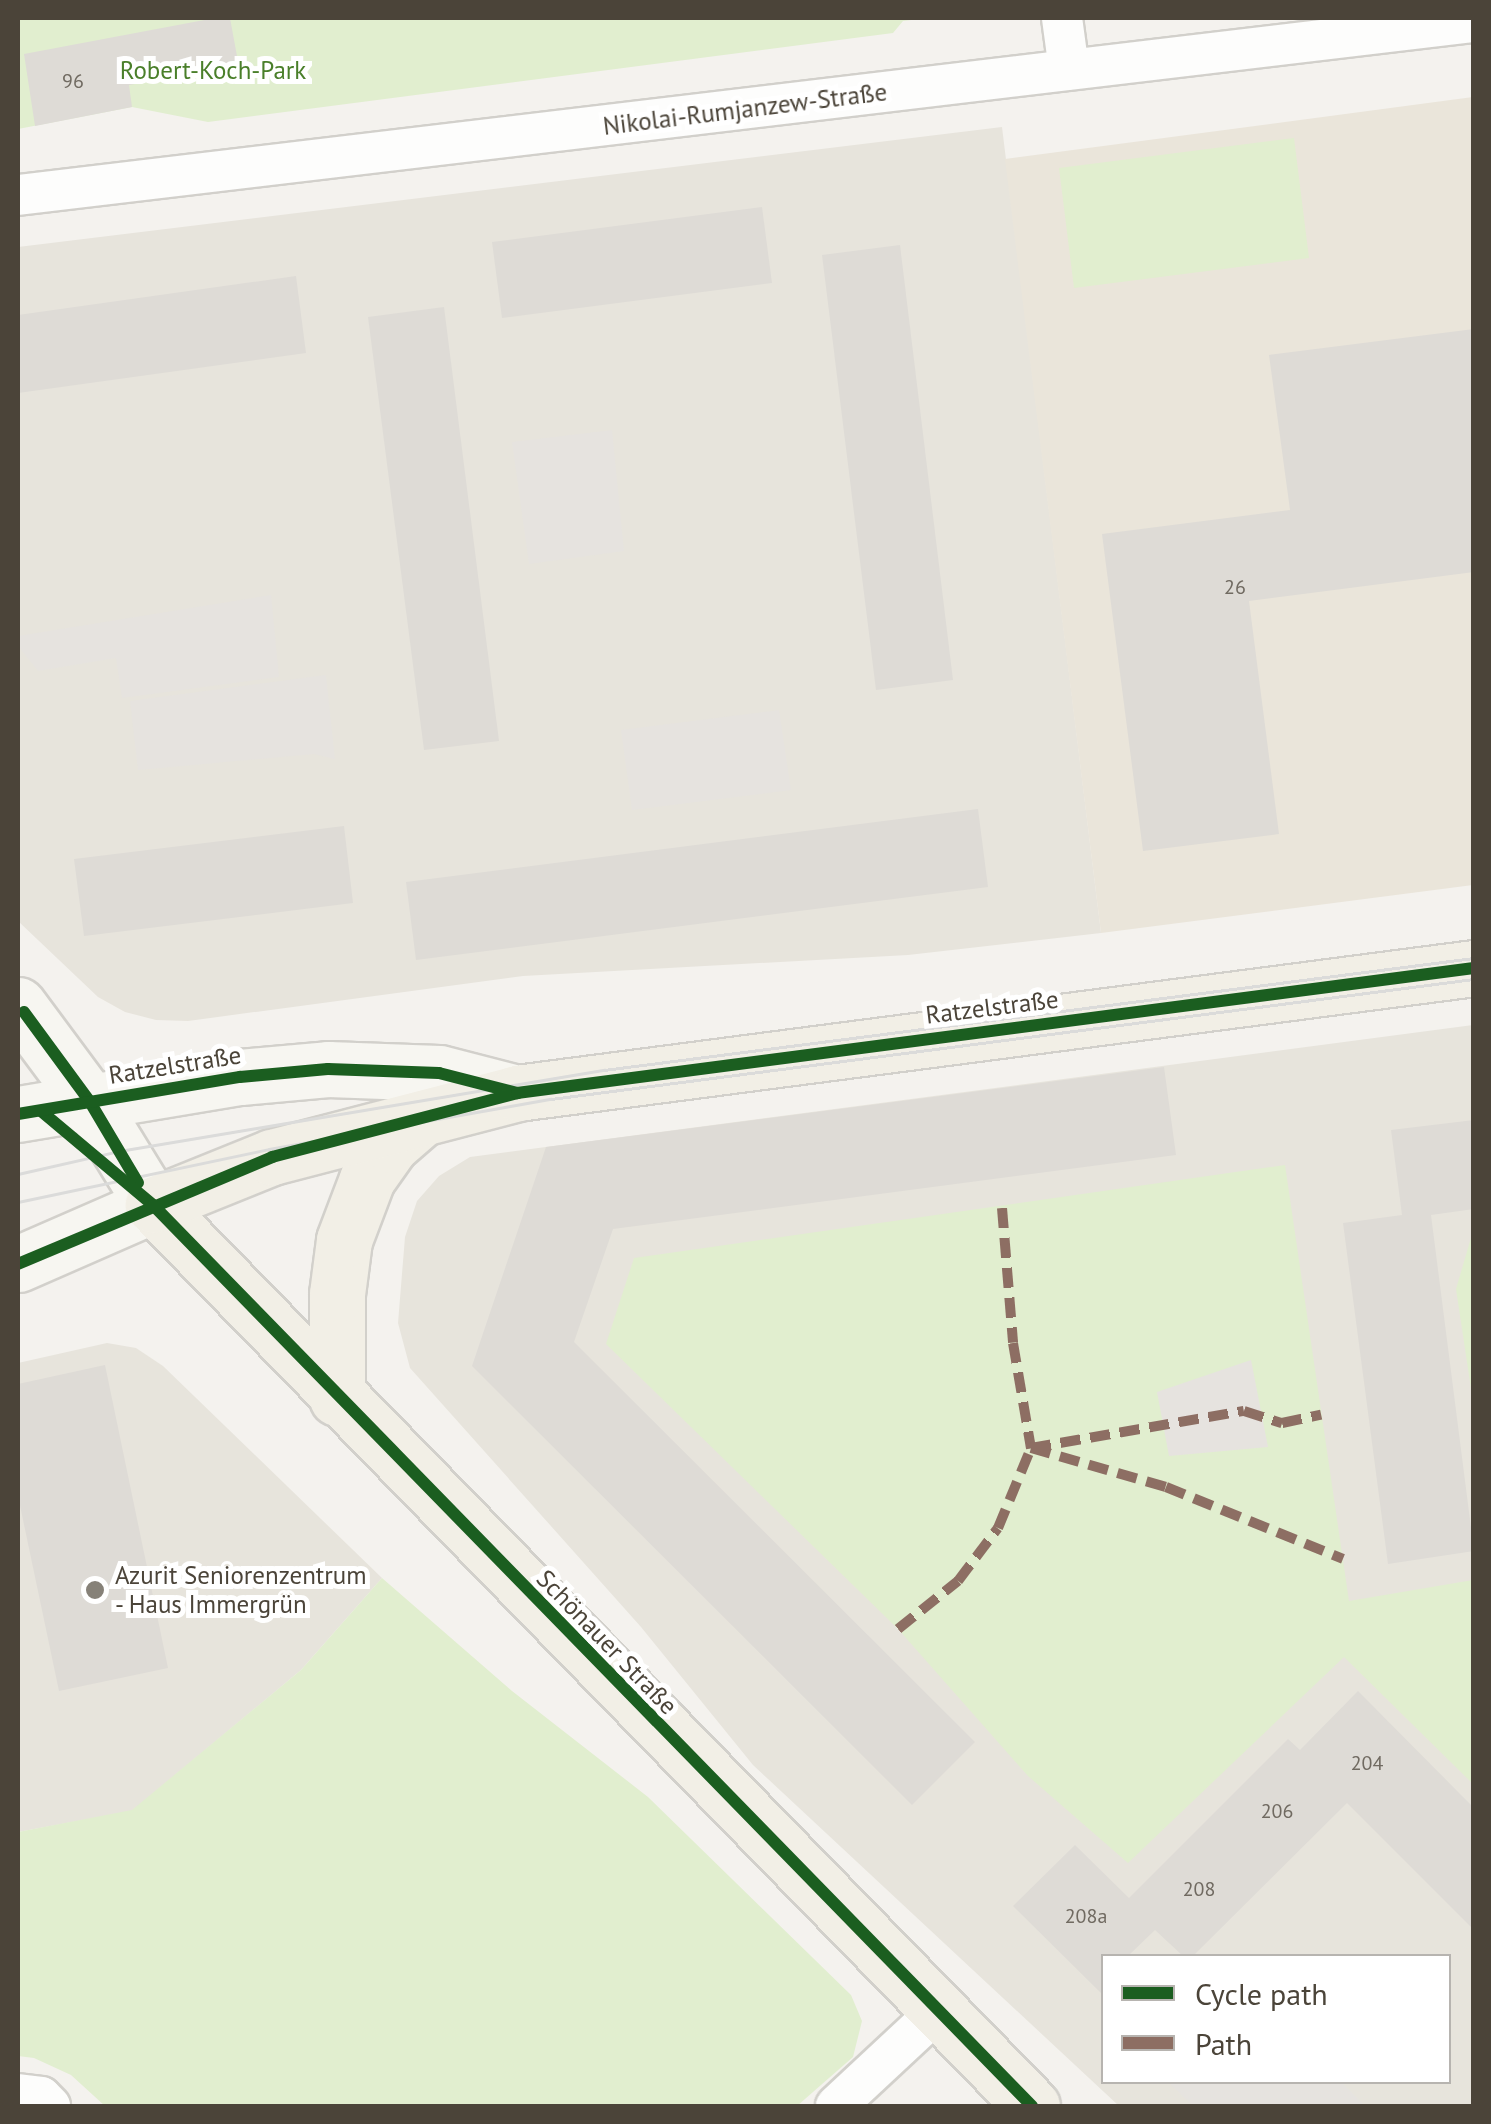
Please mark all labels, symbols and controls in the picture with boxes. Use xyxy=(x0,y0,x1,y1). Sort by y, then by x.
park label: Robert-Koch-Park xyxy=(120,55,306,85)
house number: 96 xyxy=(62,69,84,93)
street label: Nikolai-Rumjanzew-Straße xyxy=(601,77,889,141)
house number: 26 xyxy=(1224,575,1246,599)
street label: Ratzelstraße xyxy=(924,984,1060,1030)
street label: Ratzelstraße xyxy=(107,1040,243,1090)
place label: Azurit Seniorenzentrum - Haus Immergrün xyxy=(115,1561,367,1620)
street label: Schönauer Straße xyxy=(530,1564,684,1720)
marker: Azurit Seniorenzentrum - Haus Immergrün xyxy=(84,1579,106,1601)
house number: 204 xyxy=(1351,1751,1383,1775)
house number: 206 xyxy=(1261,1799,1293,1823)
house number: 208 xyxy=(1183,1877,1215,1901)
house number: 208a xyxy=(1065,1904,1107,1928)
legend xyxy=(1101,1954,1451,2084)
text: Cycle path xyxy=(1195,1974,1328,2013)
text: Path xyxy=(1195,2024,1252,2063)

